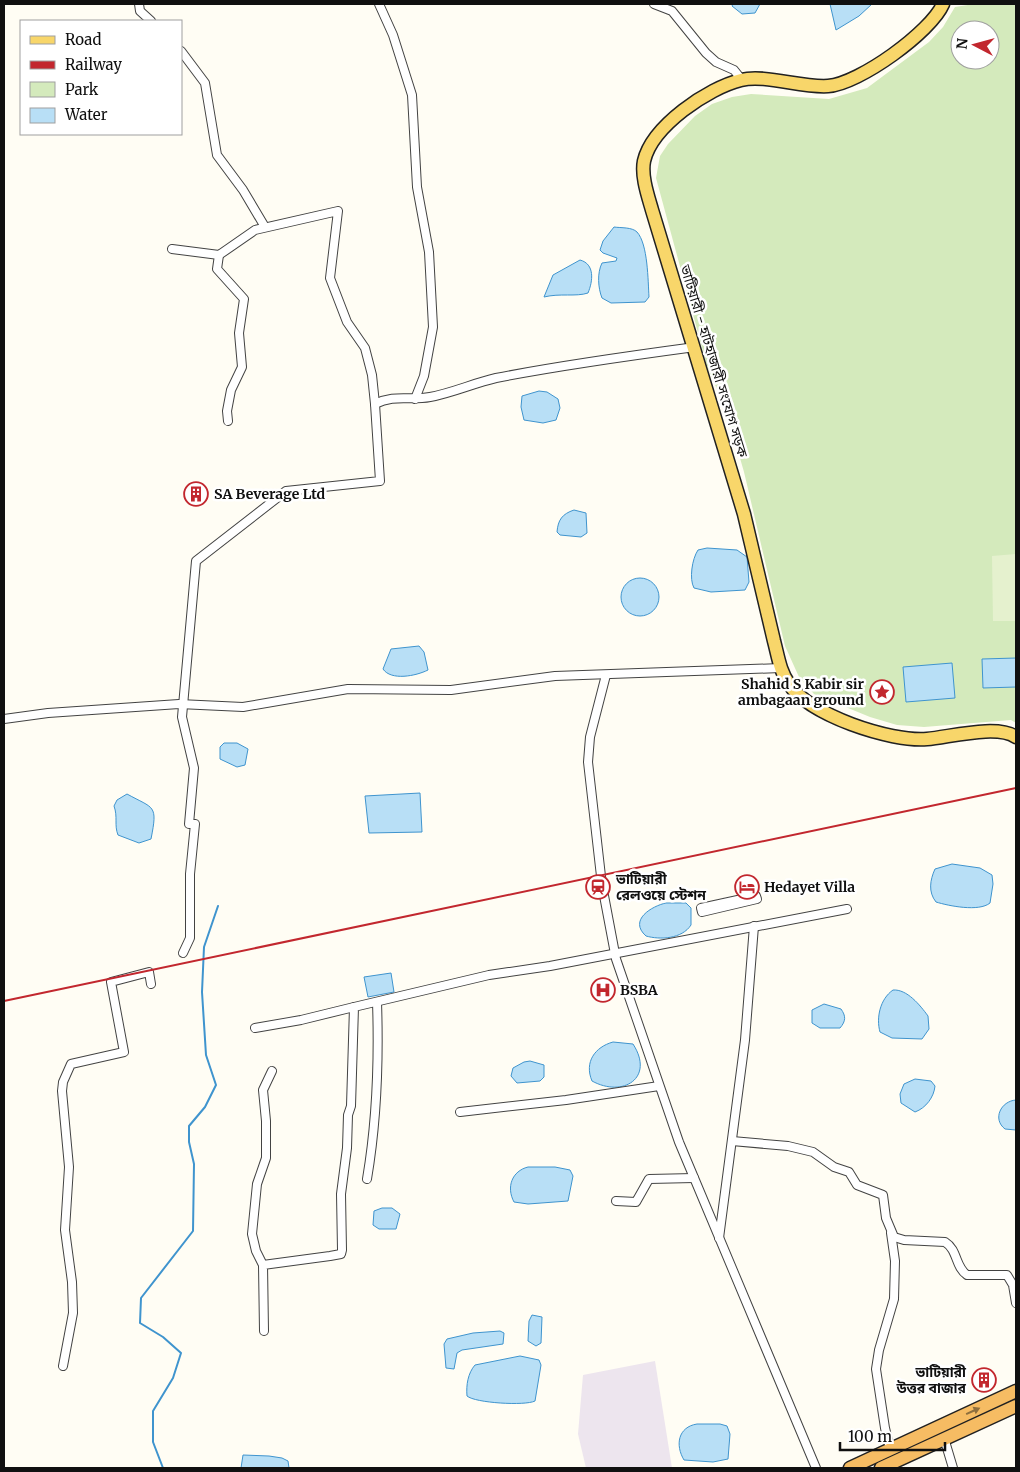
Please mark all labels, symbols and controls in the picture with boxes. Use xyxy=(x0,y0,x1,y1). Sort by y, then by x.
legend xyxy=(20,20,182,135)
north arrow xyxy=(950,20,1000,70)
text: Road xyxy=(65,30,101,49)
text: N xyxy=(953,37,972,50)
text: Railway xyxy=(65,55,122,74)
text: Park xyxy=(65,80,99,99)
text: Water xyxy=(64,105,108,124)
street label: ভাটিয়ারী - হাটহাজারী সংযোগ সড়ক xyxy=(676,262,752,460)
building icon: SA Beverage Ltd xyxy=(183,481,209,507)
place label: SA Beverage Ltd xyxy=(214,485,326,503)
place label: Shahid S Kabir sir ambagaan ground xyxy=(738,675,864,709)
place icon: Shahid S Kabir sir ambagaan ground xyxy=(869,679,895,705)
place label: ভাটিয়ারী রেলওয়ে স্টেশন xyxy=(615,870,706,904)
station icon: ভাটিয়ারী রেলওয়ে স্টেশন xyxy=(585,874,611,900)
hotel icon: Hedayet Villa xyxy=(734,874,760,900)
place label: Hedayet Villa xyxy=(764,878,855,896)
hospital icon: BSBA xyxy=(590,977,616,1003)
place label: BSBA xyxy=(620,981,659,999)
place label: ভাটিয়ারী উত্তর বাজার xyxy=(895,1363,967,1397)
building icon: ভাটিয়ারী উত্তর বাজার xyxy=(971,1367,997,1393)
one-way arrow xyxy=(966,1406,980,1414)
scale bar xyxy=(840,1420,945,1452)
text: 100 m xyxy=(848,1427,892,1446)

